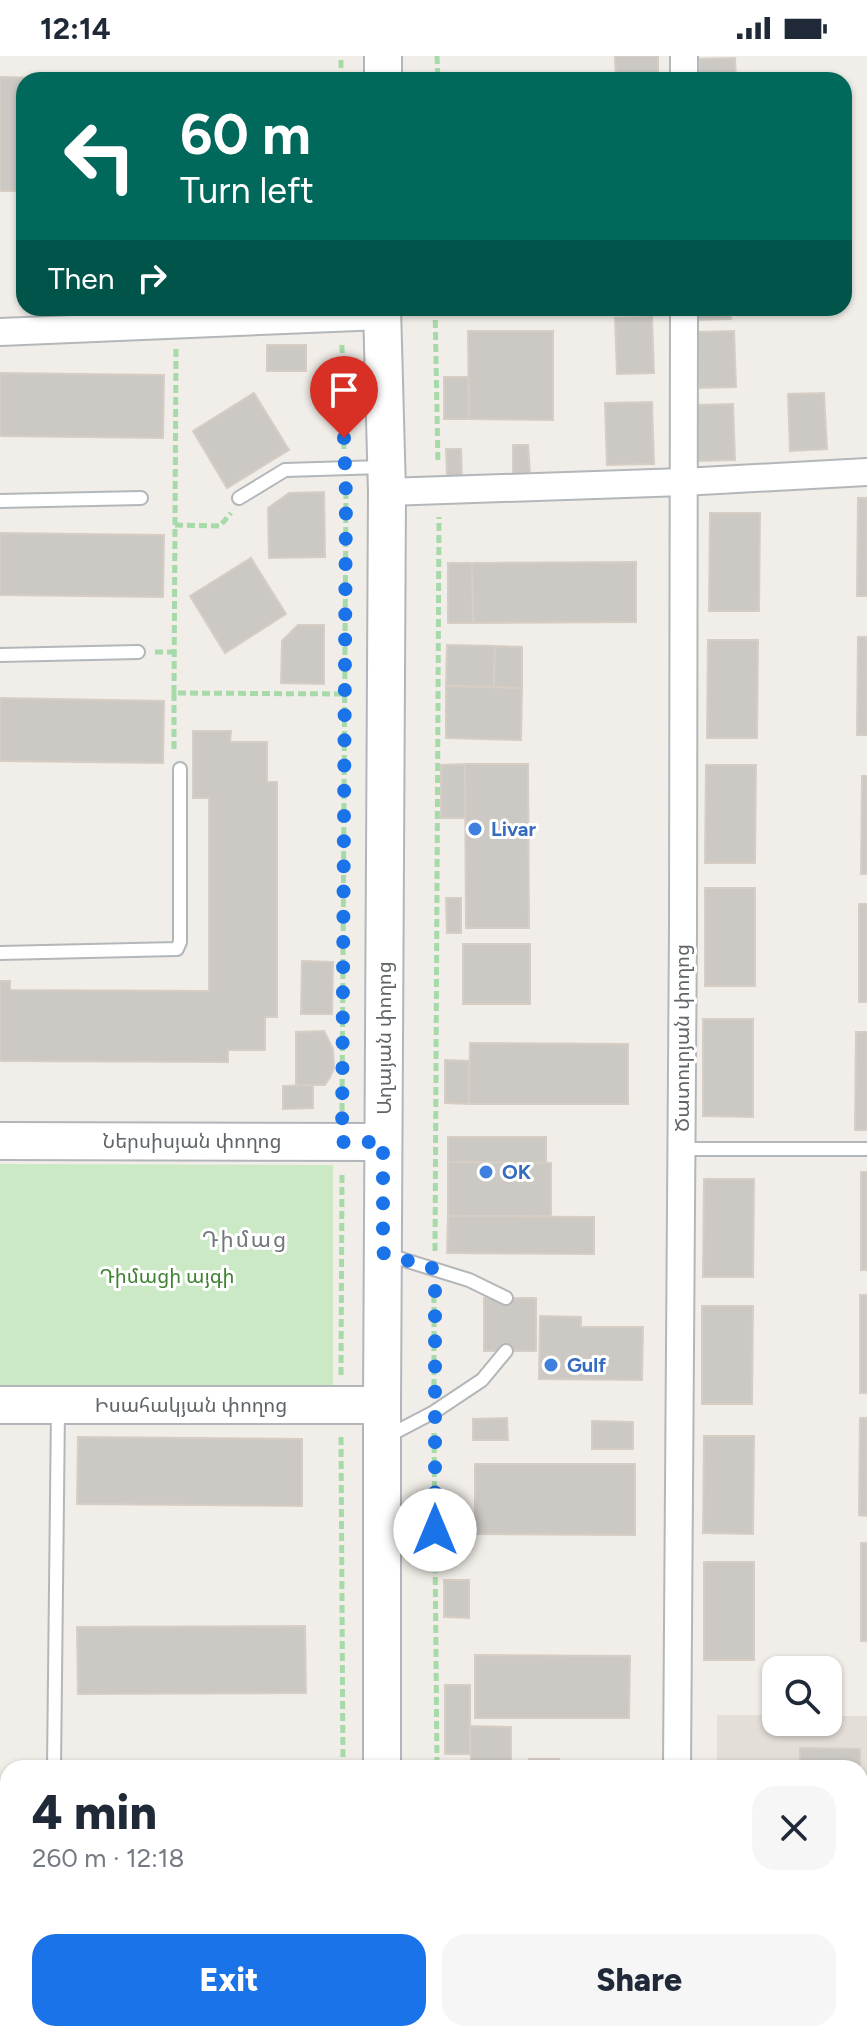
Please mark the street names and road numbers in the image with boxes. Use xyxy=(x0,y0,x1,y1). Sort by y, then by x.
street label: Ծատուրյան փողոց xyxy=(670,944,694,1132)
street label: Աղայան փողոց xyxy=(372,961,396,1115)
street label: Ներսիսյան փողոց xyxy=(103,1129,281,1153)
street label: Իսահակյան փողոց xyxy=(95,1393,287,1417)

